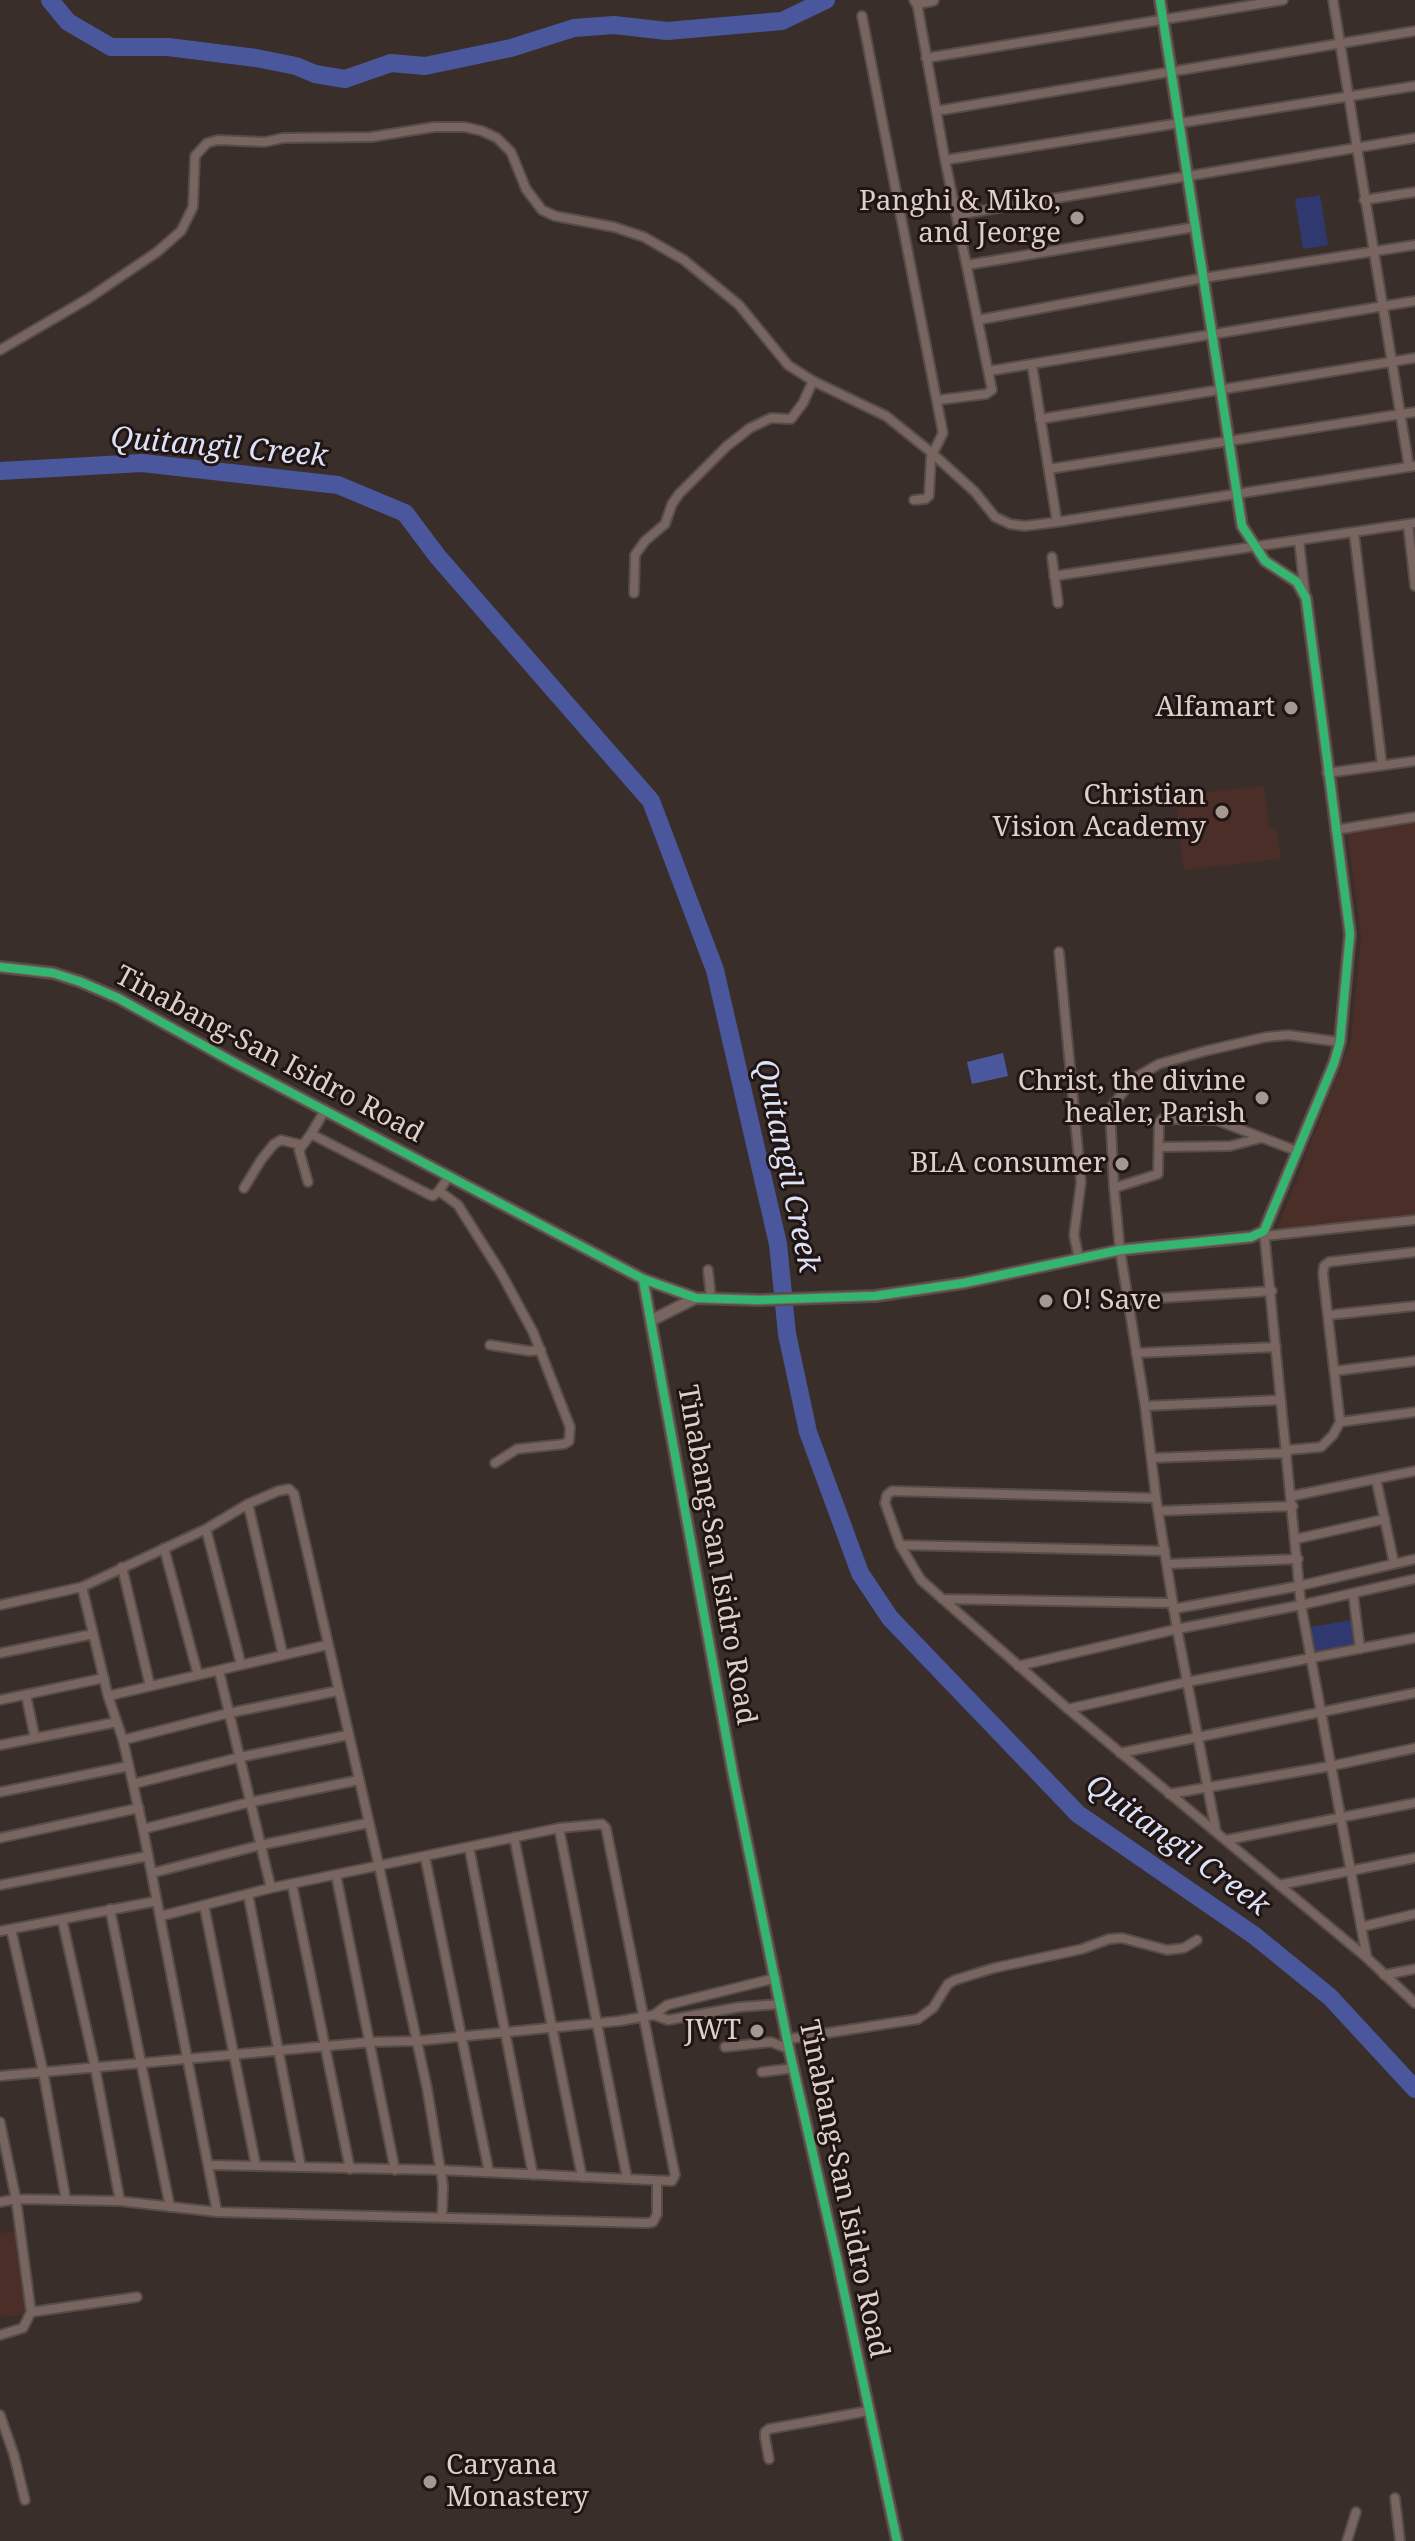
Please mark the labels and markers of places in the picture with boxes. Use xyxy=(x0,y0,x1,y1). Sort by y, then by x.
place label: Panghi & Miko, and Jeorge xyxy=(859,185,1061,251)
marker: Panghi & Miko, and Jeorge xyxy=(1068,209,1086,227)
place label: Alfamart xyxy=(1155,691,1275,725)
marker: Alfamart xyxy=(1282,699,1300,717)
place label: Christian Vision Academy xyxy=(992,779,1206,845)
marker: Christian Vision Academy xyxy=(1213,803,1231,821)
place label: Christ, the divine healer, Parish xyxy=(1018,1065,1246,1131)
marker: Christ, the divine healer, Parish xyxy=(1253,1089,1271,1107)
place label: BLA consumer xyxy=(910,1147,1106,1181)
marker: BLA consumer xyxy=(1113,1155,1131,1173)
place label: O! Save xyxy=(1062,1284,1162,1318)
marker: O! Save xyxy=(1037,1292,1055,1310)
place label: JWT xyxy=(685,2014,741,2048)
marker: JWT xyxy=(748,2022,766,2040)
place label: Caryana Monastery xyxy=(446,2449,589,2515)
marker: Caryana Monastery xyxy=(421,2473,439,2491)

